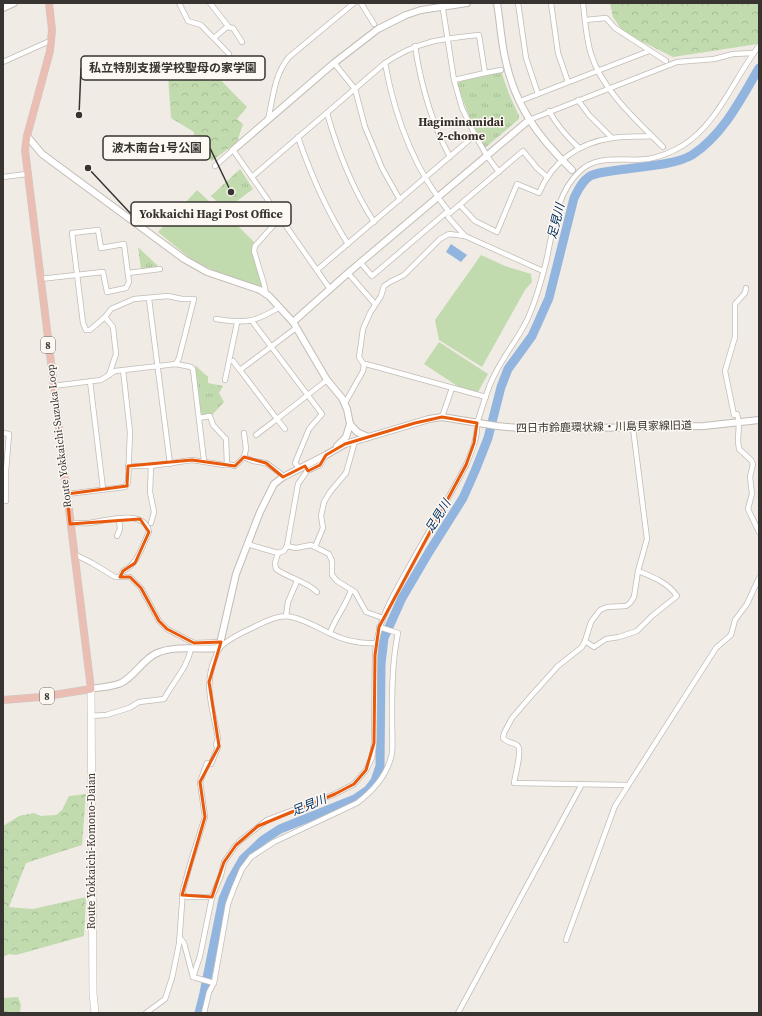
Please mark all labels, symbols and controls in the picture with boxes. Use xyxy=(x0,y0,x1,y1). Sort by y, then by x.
callout: 私立特別支援学校聖母の家学園 xyxy=(81,56,265,80)
text: 私立特別支援学校聖母の家学園 xyxy=(89,60,257,76)
district label: Hagiminamidai 2-chome xyxy=(418,114,504,144)
callout: 波木南台1号公園 xyxy=(103,136,210,160)
text: 波木南台1号公園 xyxy=(112,140,202,156)
water label: 足見川 xyxy=(544,200,569,240)
callout: Yokkaichi Hagi Post Office xyxy=(131,202,291,226)
text: Yokkaichi Hagi Post Office xyxy=(139,206,283,222)
road number: 8 xyxy=(41,337,55,353)
street label: Route Yokkaichi-Suzuka Loop xyxy=(43,363,75,509)
street label: 四日市鈴鹿環状線・川島貝家線旧道 xyxy=(516,418,692,436)
water label: 足見川 xyxy=(422,495,455,536)
road number: 8 xyxy=(40,688,54,704)
street label: Route Yokkaichi-Komono-Daian xyxy=(84,772,99,929)
water label: 足見川 xyxy=(289,790,331,819)

